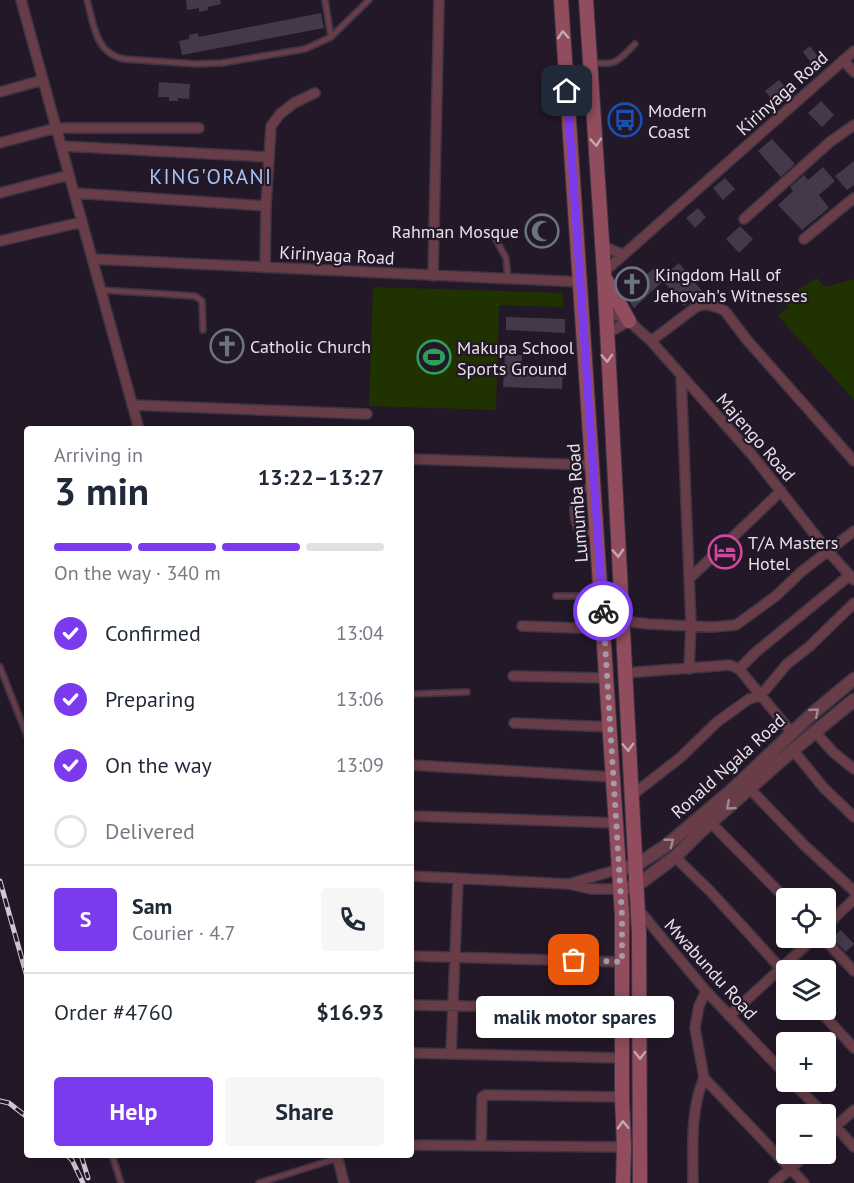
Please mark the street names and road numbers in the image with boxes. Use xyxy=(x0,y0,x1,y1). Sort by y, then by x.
street label: Kirinyaga Road xyxy=(731,46,833,140)
street label: Kirinyaga Road xyxy=(279,240,395,270)
street label: Majengo Road xyxy=(712,388,800,486)
street label: Lumumba Road xyxy=(561,443,593,563)
street label: Ronald Ngala Road xyxy=(666,709,790,823)
street label: Mwabundu Road xyxy=(660,914,762,1024)

